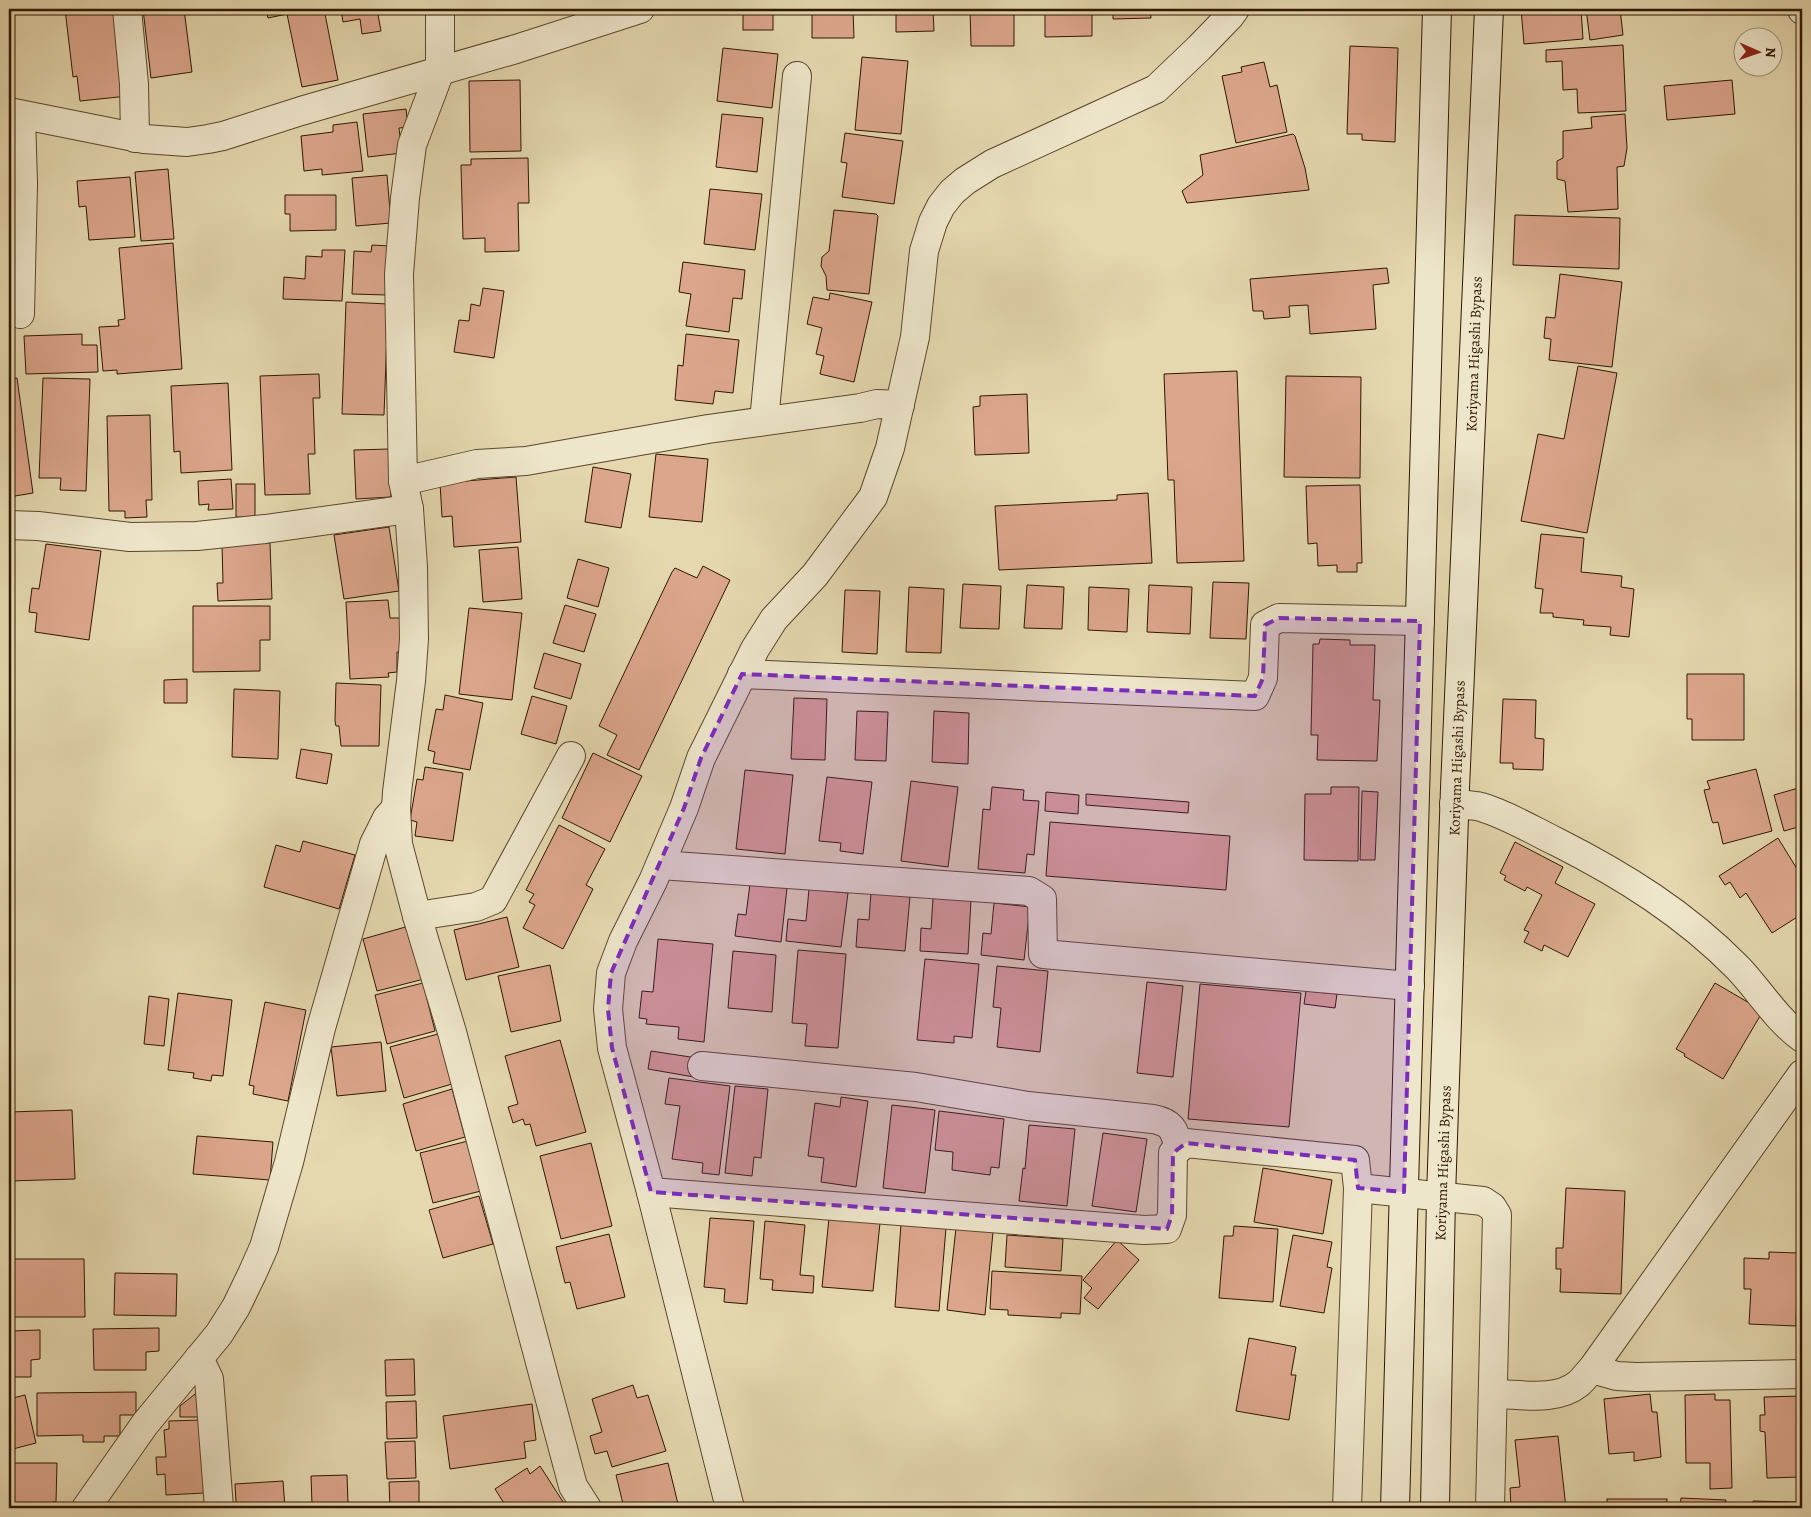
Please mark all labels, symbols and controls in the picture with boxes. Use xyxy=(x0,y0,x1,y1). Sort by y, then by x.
north arrow xyxy=(1734,28,1784,78)
text: N xyxy=(1761,47,1780,58)
street label: Koriyama Higashi Bypass xyxy=(1461,276,1487,432)
street label: Koriyama Higashi Bypass xyxy=(1444,680,1470,836)
street label: Koriyama Higashi Bypass xyxy=(1430,1085,1456,1241)

